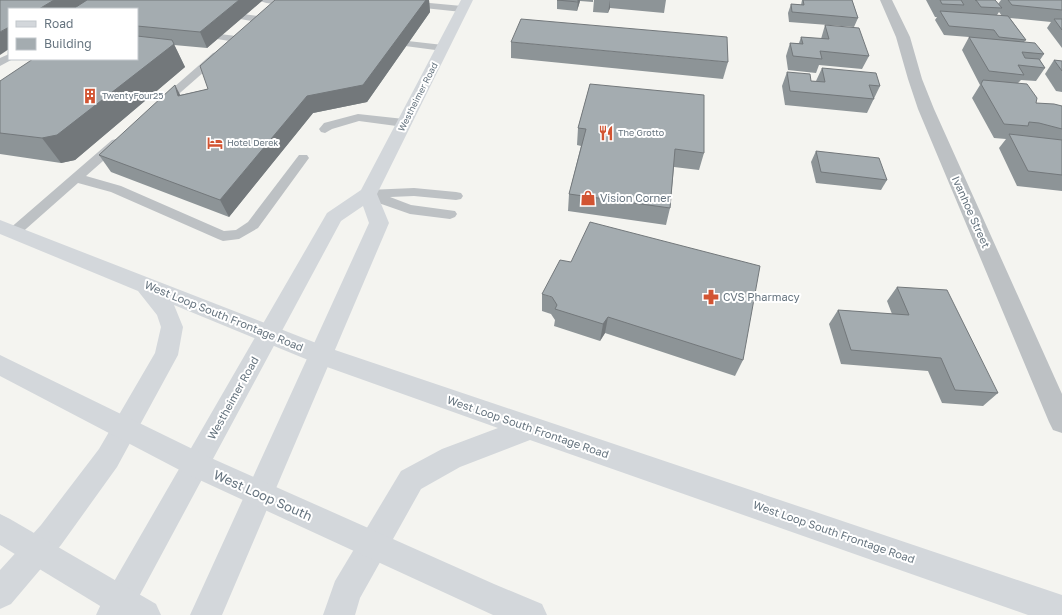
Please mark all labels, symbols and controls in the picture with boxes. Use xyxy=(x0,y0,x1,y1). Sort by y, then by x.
legend xyxy=(8,8,138,60)
text: Road xyxy=(44,16,73,31)
text: Building xyxy=(44,36,92,51)
street label: Westheimer Road xyxy=(395,60,440,133)
building icon: TwentyFour25 xyxy=(81,87,99,105)
place label: TwentyFour25 xyxy=(102,90,164,101)
restaurant icon: The Grotto xyxy=(597,124,615,142)
place label: The Grotto xyxy=(618,127,664,138)
hotel icon: Hotel Derek xyxy=(206,134,224,152)
place label: Hotel Derek xyxy=(227,137,278,148)
street label: Ivanhoe Street xyxy=(950,174,993,250)
shop icon: Vision Corner xyxy=(579,189,597,207)
place label: Vision Corner xyxy=(600,191,672,204)
street label: West Loop South Frontage Road xyxy=(143,278,305,353)
pharmacy icon: CVS Pharmacy xyxy=(702,288,720,306)
place label: CVS Pharmacy xyxy=(723,290,800,303)
street label: Westheimer Road xyxy=(204,354,261,442)
street label: West Loop South Frontage Road xyxy=(446,393,611,460)
street label: West Loop South xyxy=(211,466,315,524)
street label: West Loop South Frontage Road xyxy=(752,498,917,565)

